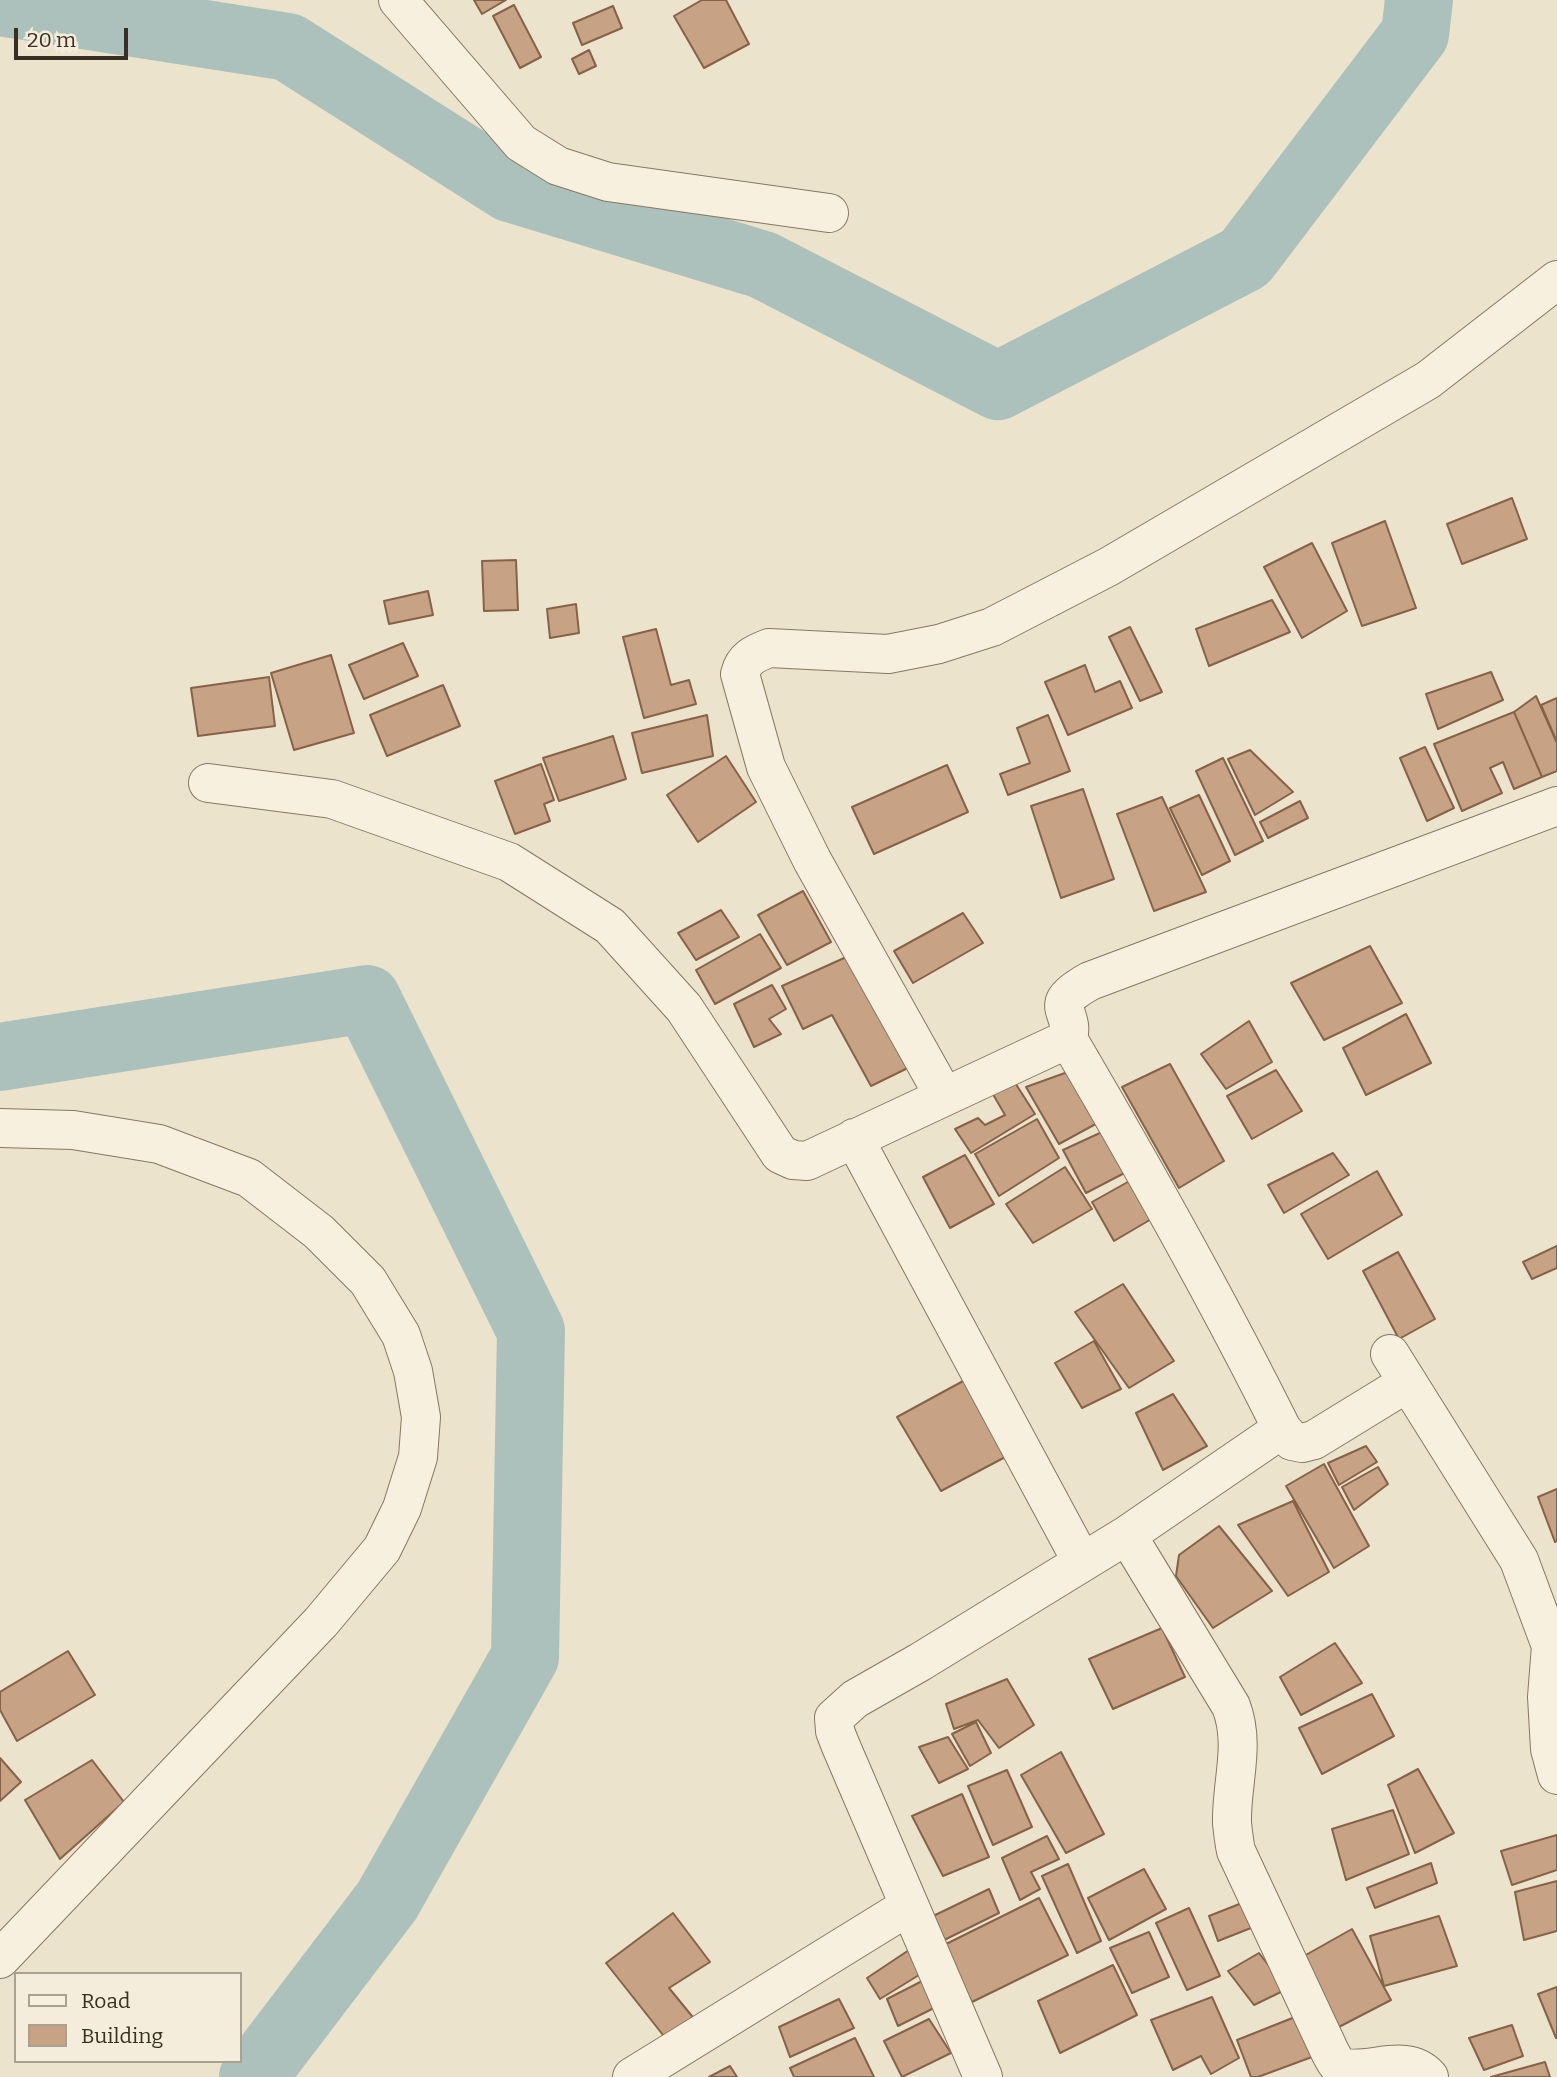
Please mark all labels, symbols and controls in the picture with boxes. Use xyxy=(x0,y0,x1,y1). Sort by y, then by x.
scale bar xyxy=(18,14,131,58)
text: 20 m xyxy=(27,27,76,53)
legend xyxy=(14,1972,242,2063)
text: Road xyxy=(81,1988,130,2014)
text: Building xyxy=(81,2023,163,2049)

